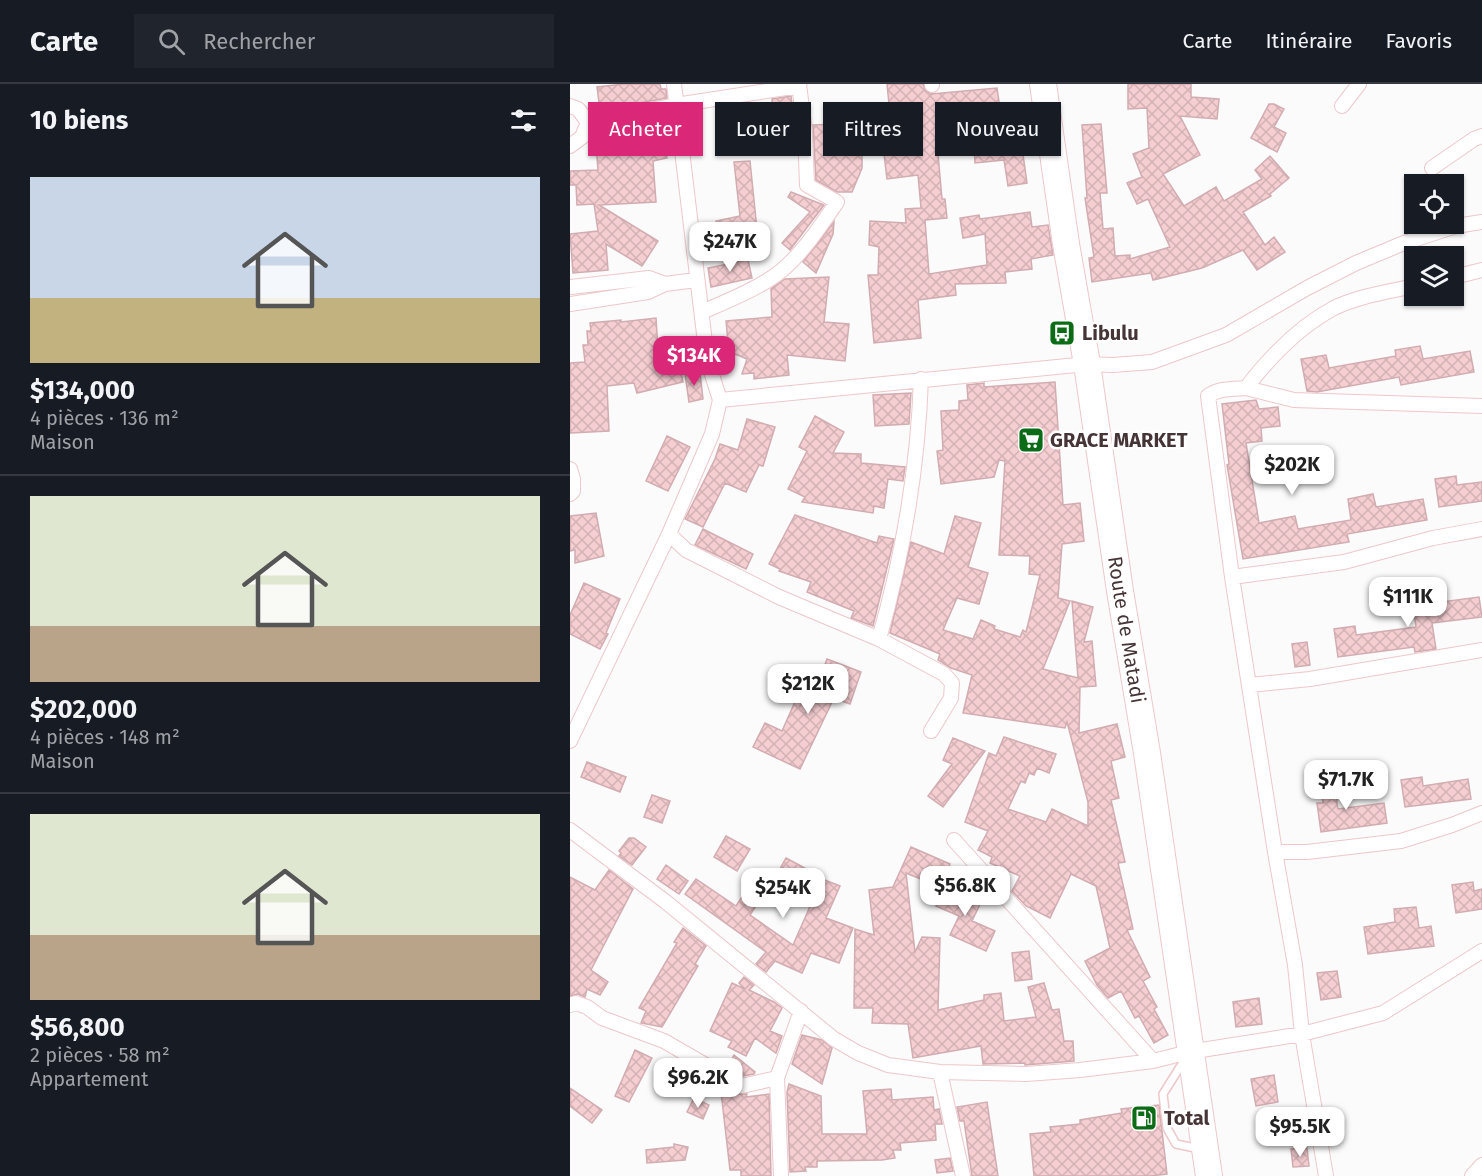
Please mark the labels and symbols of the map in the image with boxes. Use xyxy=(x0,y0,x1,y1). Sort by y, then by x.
pin: $247K xyxy=(688,222,772,273)
bus stop icon: Libulu xyxy=(1047,318,1077,348)
place label: Libulu xyxy=(1082,321,1139,345)
pin: $134K xyxy=(652,336,736,387)
supermarket icon: GRACE MARKET xyxy=(1016,425,1046,455)
place label: GRACE MARKET xyxy=(1050,428,1188,452)
pin: $202K xyxy=(1250,445,1334,496)
street label: Route de Matadi xyxy=(1103,555,1150,705)
pin: $111K xyxy=(1366,577,1450,628)
pin: $212K xyxy=(766,664,850,715)
pin: $71.7K xyxy=(1297,760,1395,811)
pin: $56.8K xyxy=(916,866,1014,917)
pin: $254K xyxy=(741,868,825,919)
pin: $96.2K xyxy=(649,1058,747,1109)
fuel station icon: Total xyxy=(1129,1103,1159,1133)
place label: Total xyxy=(1164,1106,1210,1130)
pin: $95.5K xyxy=(1251,1107,1349,1158)

